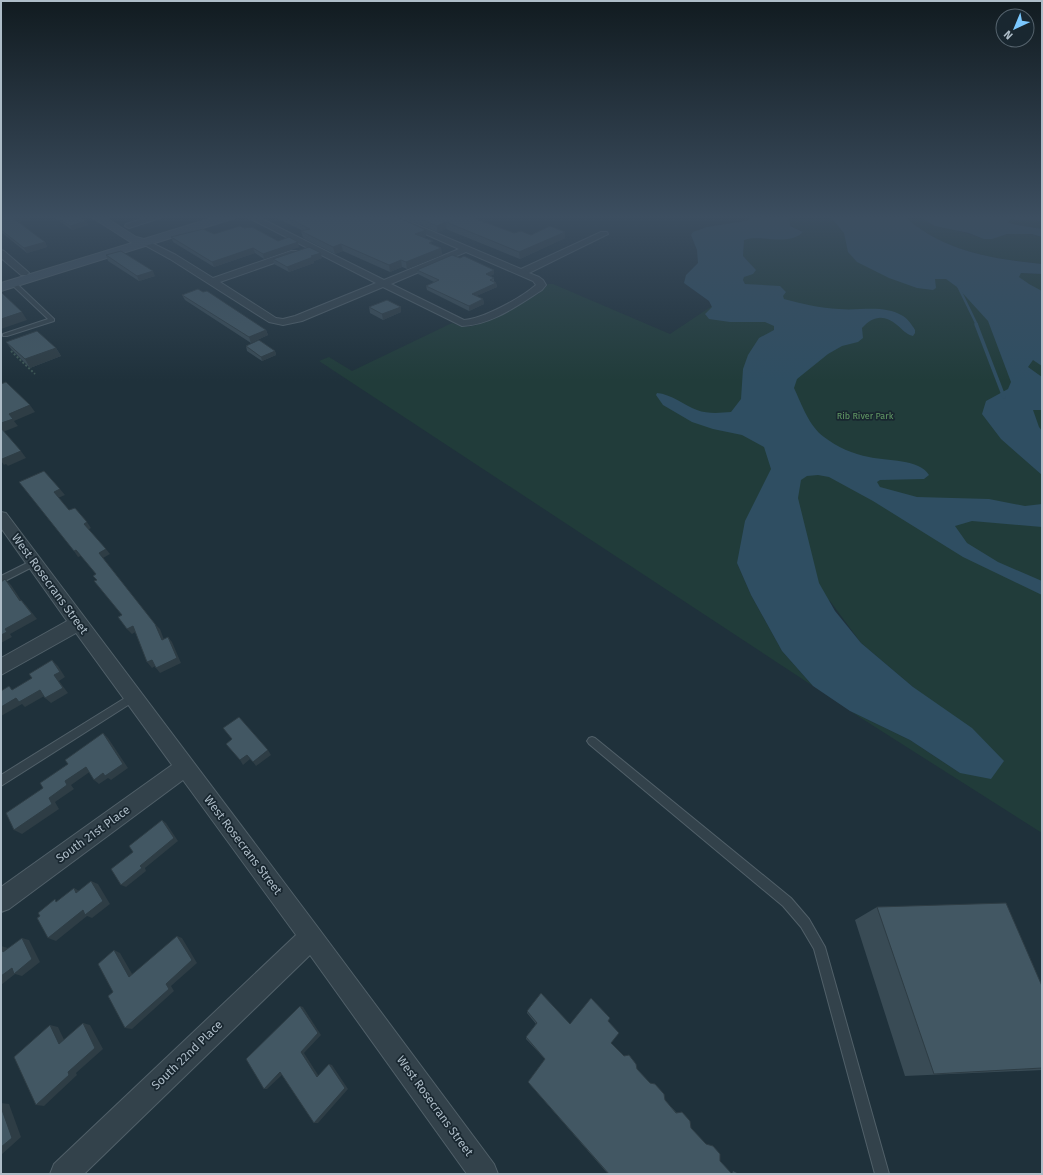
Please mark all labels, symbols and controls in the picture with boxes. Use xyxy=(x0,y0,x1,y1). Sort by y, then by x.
north arrow xyxy=(995,8,1035,48)
text: N xyxy=(1001,28,1016,42)
park label: Rib River Park xyxy=(837,411,894,421)
street label: West Rosecrans Street xyxy=(9,531,91,637)
street label: West Rosecrans Street xyxy=(201,793,285,898)
street label: South 21st Place xyxy=(53,803,133,865)
street label: South 22nd Place xyxy=(149,1018,225,1092)
street label: West Rosecrans Street xyxy=(394,1053,476,1159)

